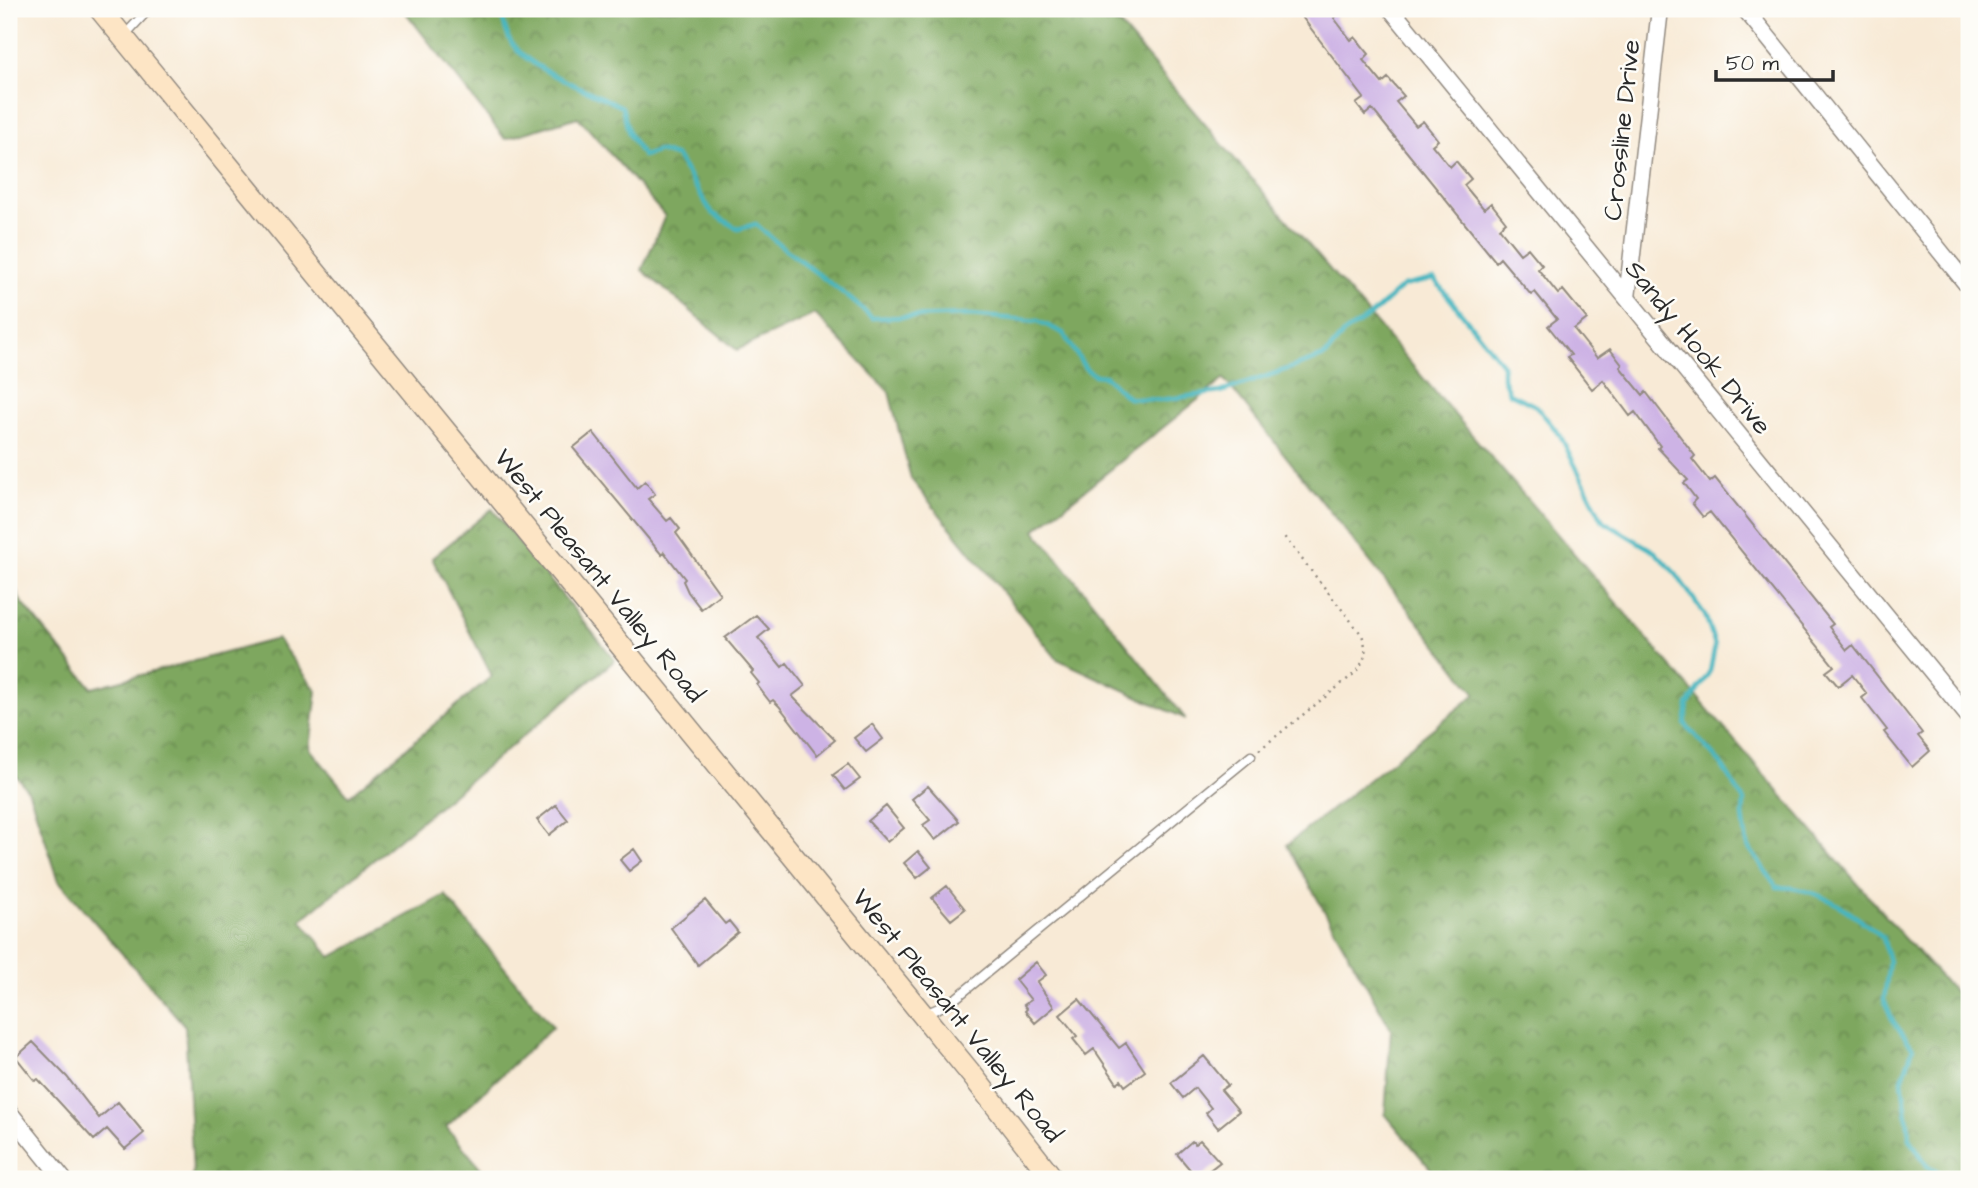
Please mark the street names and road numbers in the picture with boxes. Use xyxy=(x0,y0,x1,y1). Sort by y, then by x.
street label: Crossline Drive xyxy=(1595,38,1649,222)
street label: Sandy Hook Drive xyxy=(1615,253,1780,444)
street label: West Pleasant Valley Road xyxy=(484,441,713,711)
street label: West Pleasant Valley Road xyxy=(842,881,1071,1151)

